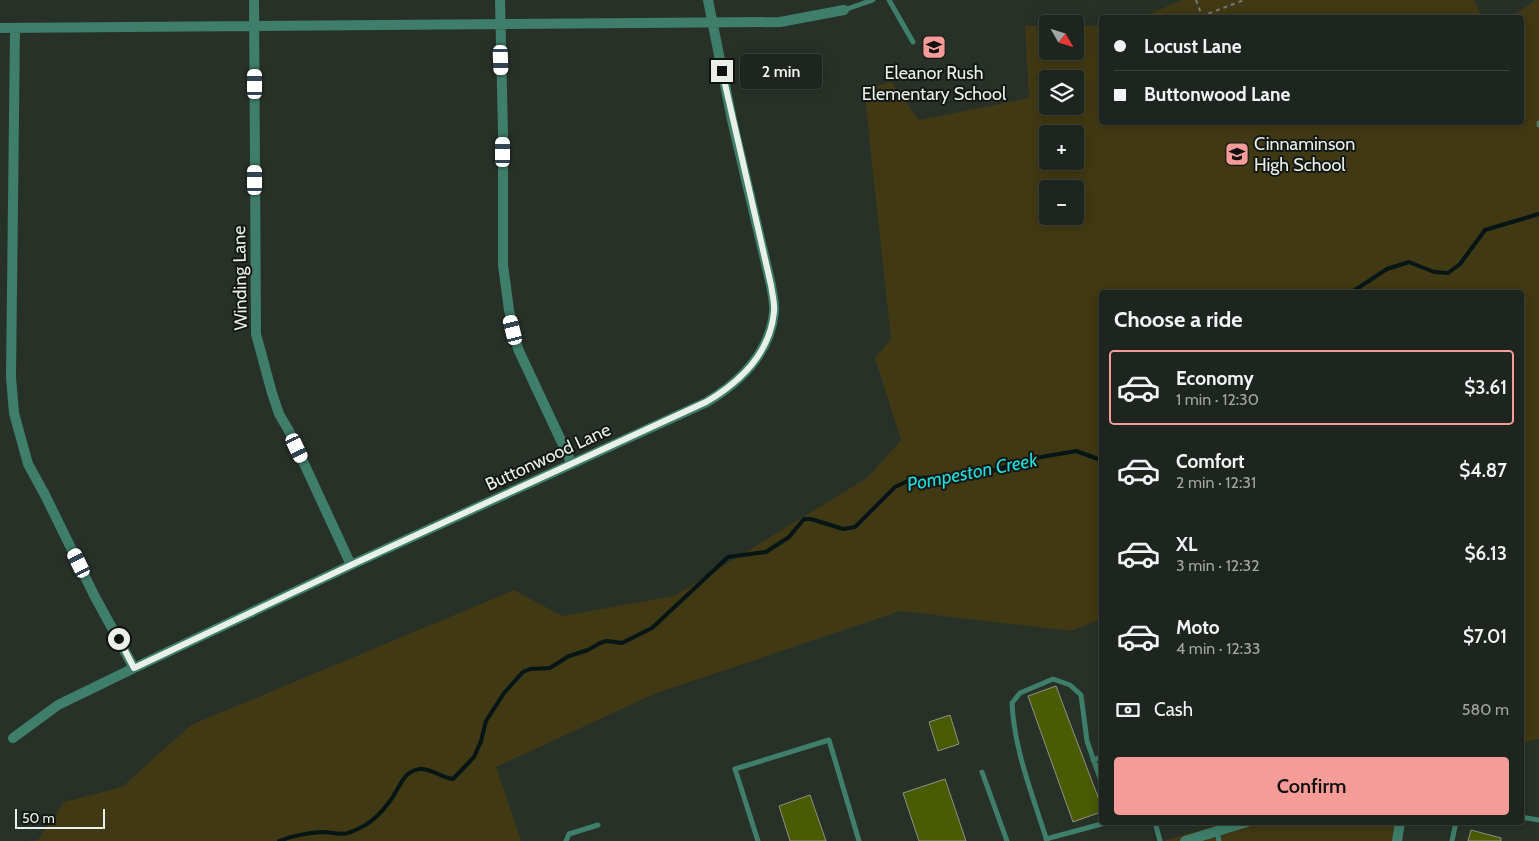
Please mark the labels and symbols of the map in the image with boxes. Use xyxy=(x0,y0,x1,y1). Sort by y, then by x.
north arrow xyxy=(1039,15,1084,60)
school or university icon: Eleanor Rush Elementary School xyxy=(921,34,947,60)
car xyxy=(492,45,509,75)
callout: 2 min xyxy=(740,54,822,88)
route end xyxy=(711,60,733,82)
place label: Eleanor Rush Elementary School xyxy=(862,62,1007,105)
car xyxy=(247,69,262,99)
place label: Cinnaminson High School xyxy=(1254,133,1355,176)
car xyxy=(495,137,510,167)
school or university icon: Cinnaminson High School xyxy=(1224,141,1250,167)
car xyxy=(247,165,262,195)
street label: Winding Lane xyxy=(228,225,252,331)
car xyxy=(502,314,523,346)
street label: Buttonwood Lane xyxy=(482,418,614,496)
car xyxy=(283,431,310,465)
water label: Pompeston Creek xyxy=(905,448,1040,496)
car xyxy=(65,546,92,580)
route start xyxy=(108,628,130,650)
scale bar xyxy=(15,806,105,829)

